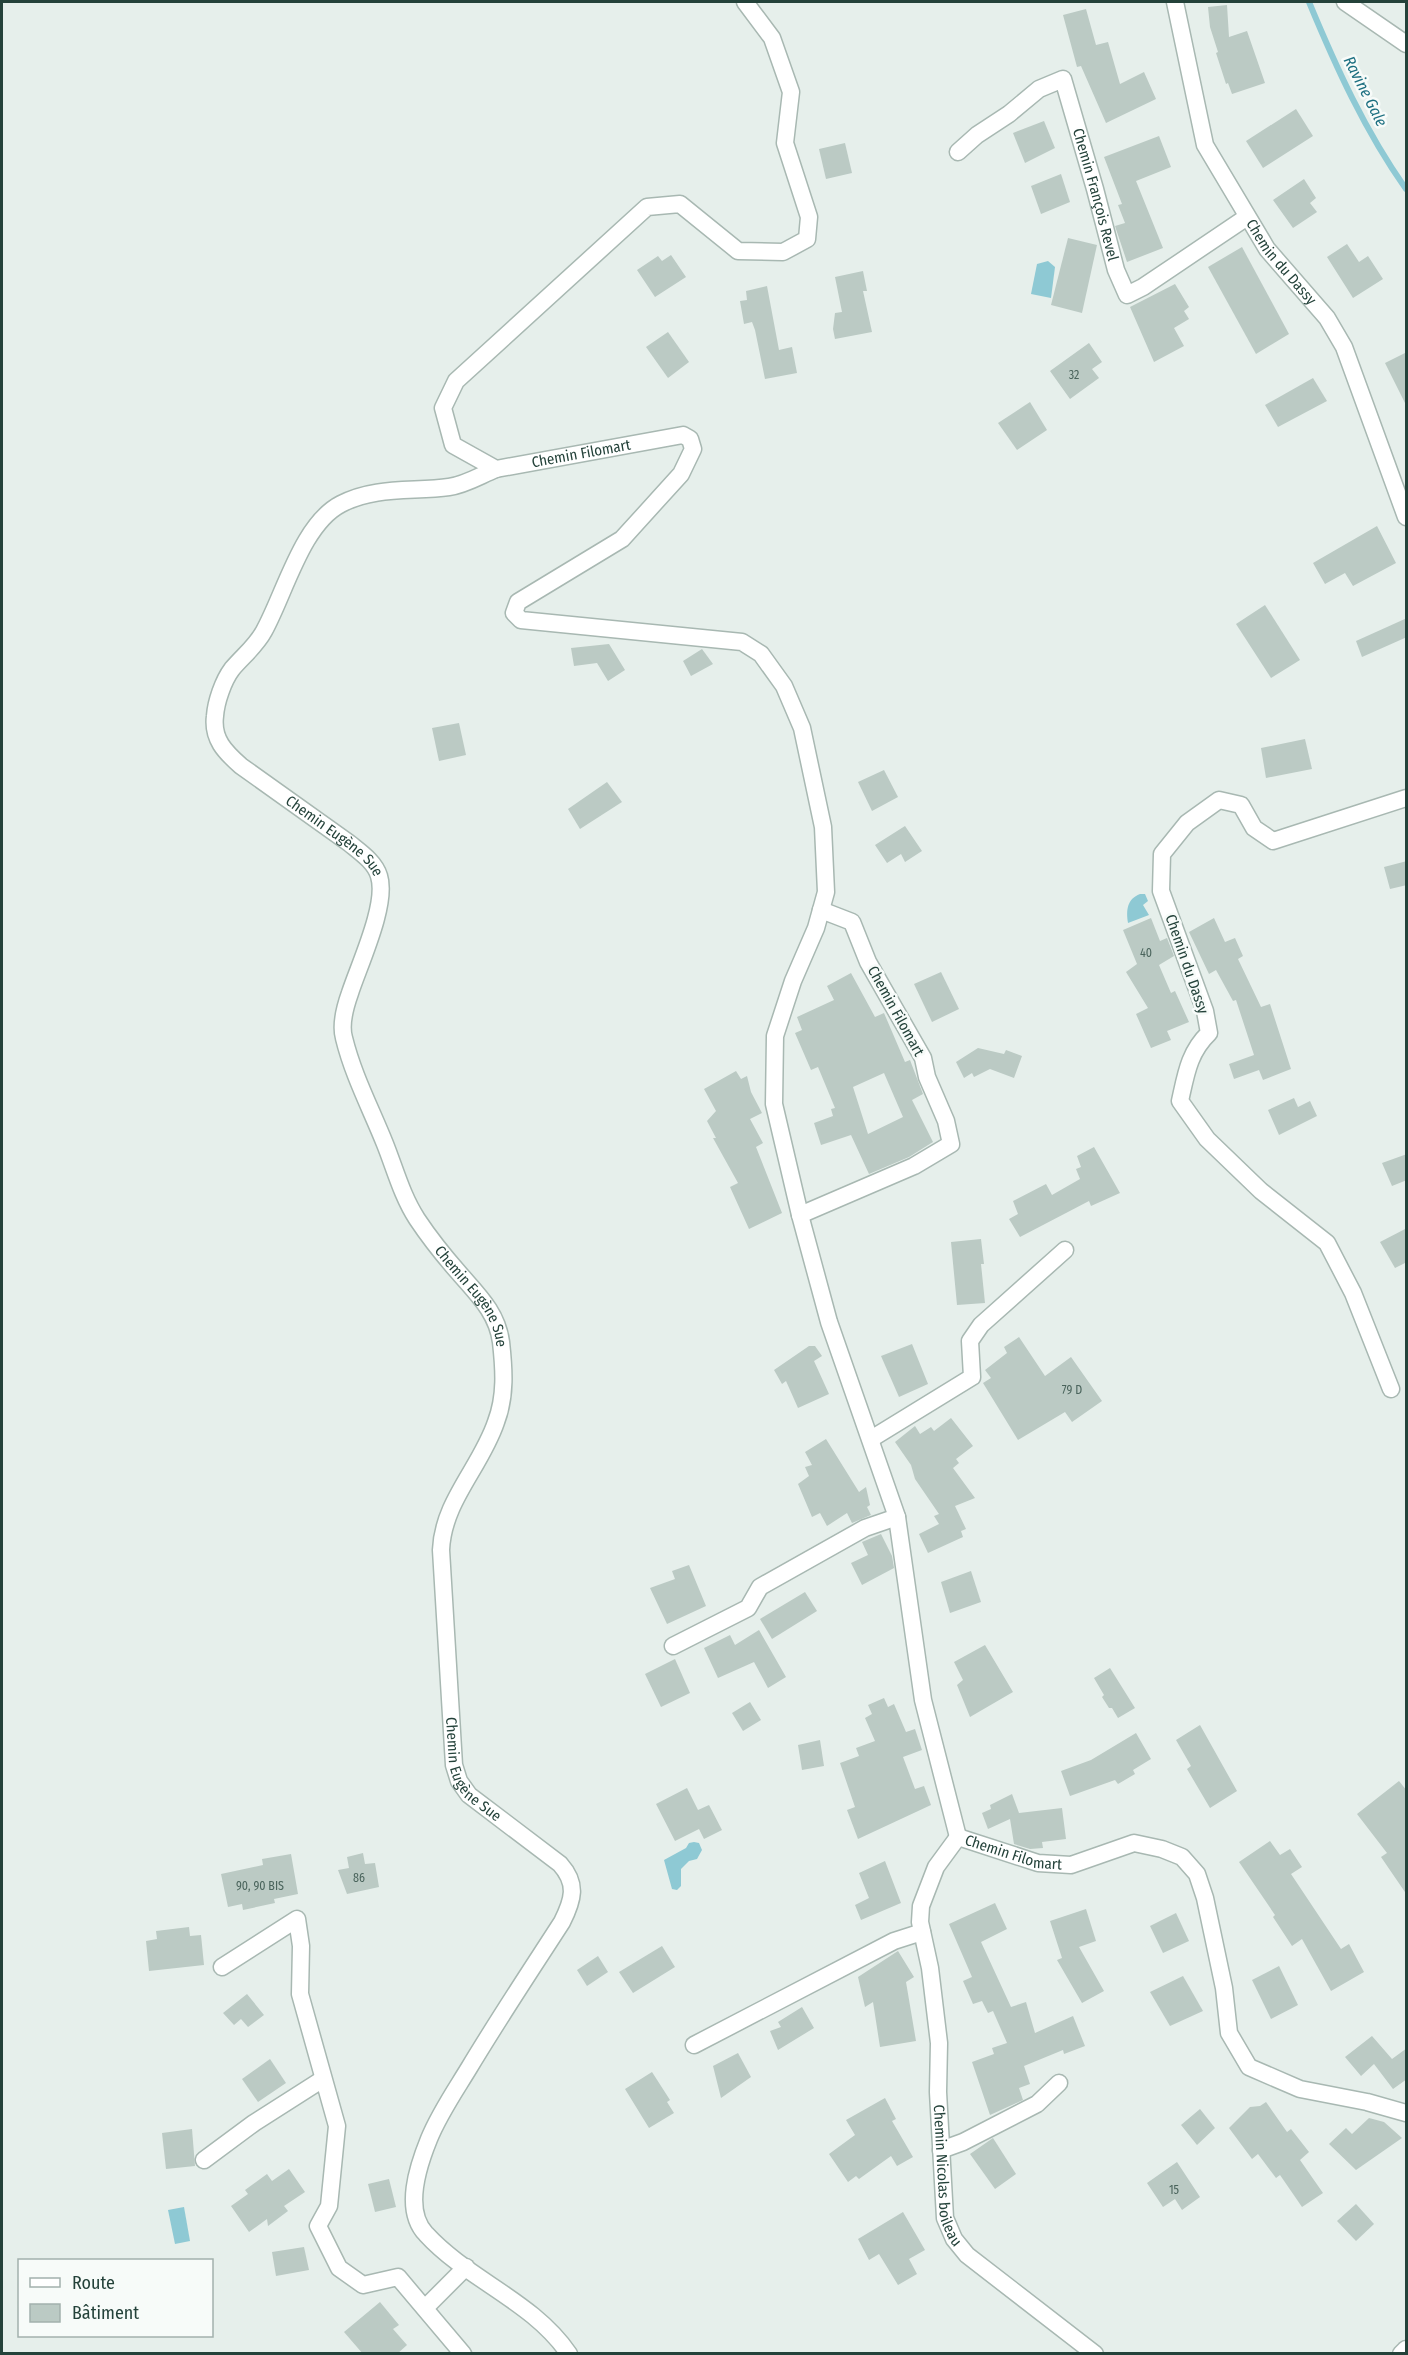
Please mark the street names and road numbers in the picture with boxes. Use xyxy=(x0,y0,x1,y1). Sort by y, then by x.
street label: Chemin François Revel xyxy=(1069,126,1122,263)
street label: Chemin du Dassy xyxy=(1242,216,1320,309)
street label: Chemin Filomart xyxy=(530,436,632,471)
street label: Chemin Eugène Sue xyxy=(282,792,387,879)
street label: Chemin du Dassy xyxy=(1162,912,1213,1016)
street label: Chemin Filomart xyxy=(864,963,928,1059)
street label: Chemin Eugène Sue xyxy=(431,1242,510,1348)
street label: Chemin Eugène Sue xyxy=(442,1717,505,1825)
street label: Chemin Filomart xyxy=(963,1831,1063,1873)
street label: Chemin Nicolas boileau xyxy=(930,2104,965,2250)

